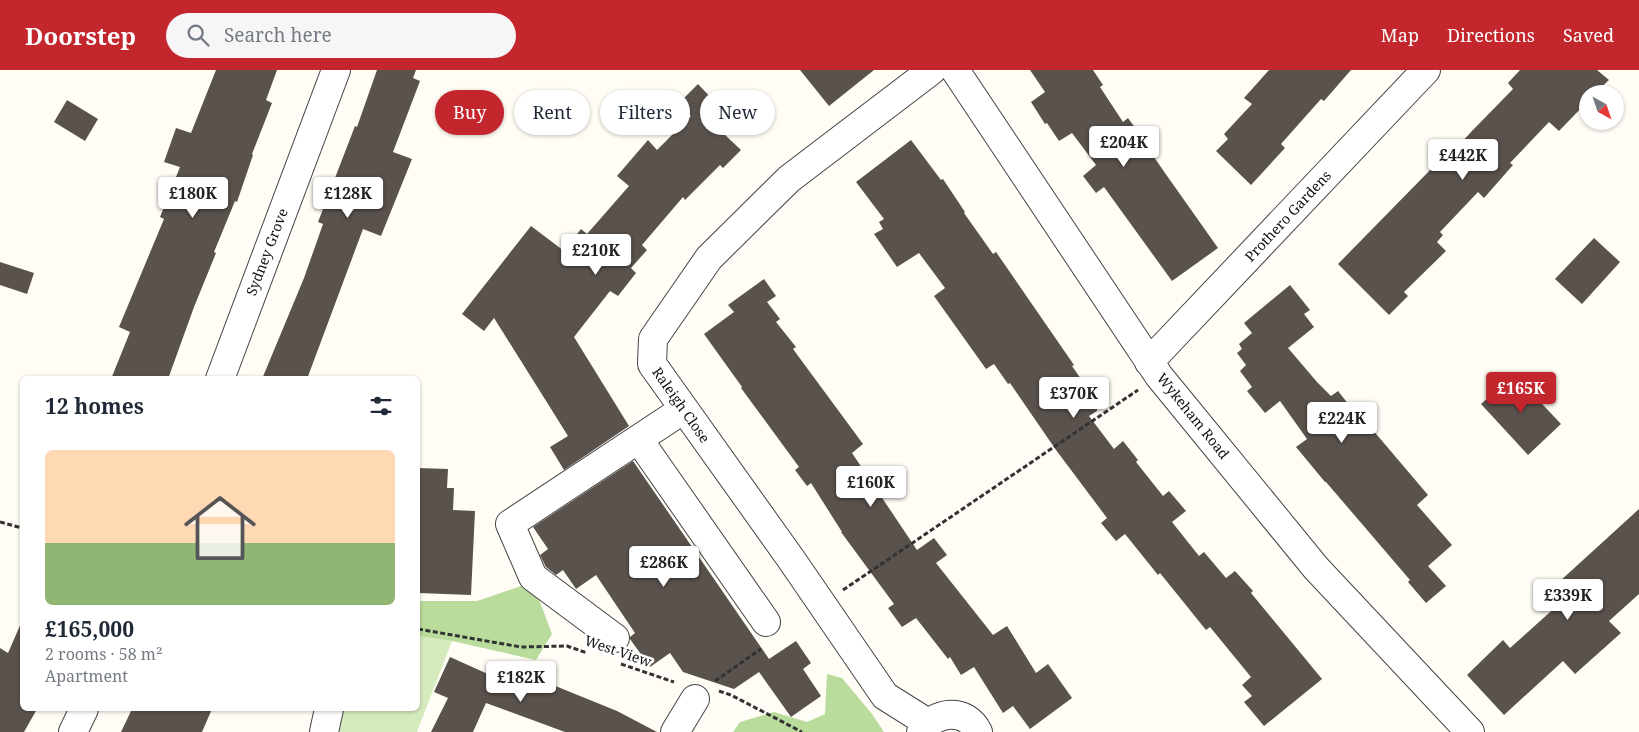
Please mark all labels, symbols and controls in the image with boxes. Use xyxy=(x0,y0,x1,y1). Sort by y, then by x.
search box xyxy=(166,13,516,58)
text: Doorstep xyxy=(25,19,136,52)
icon: search xyxy=(184,21,212,49)
text: Search here xyxy=(224,22,332,48)
text: Map xyxy=(1381,23,1419,47)
text: Directions xyxy=(1447,23,1535,47)
text: Saved xyxy=(1563,23,1614,47)
north arrow xyxy=(1579,85,1624,130)
map controls xyxy=(1579,85,1624,130)
chip: Buy xyxy=(435,90,504,135)
chip: Rent xyxy=(514,90,590,135)
chip: Filters xyxy=(600,90,690,135)
chip: New xyxy=(700,90,775,135)
pin: £204K xyxy=(1089,126,1159,168)
text: £204K xyxy=(1100,131,1148,153)
pin: £442K xyxy=(1428,138,1498,181)
text: £442K xyxy=(1439,144,1487,166)
street label: Prothero Gardens xyxy=(1240,166,1335,266)
pin: £180K xyxy=(158,176,228,219)
pin: £128K xyxy=(313,176,383,219)
text: £180K xyxy=(169,182,217,204)
text: £128K xyxy=(324,182,372,204)
street label: Sydney Grove xyxy=(241,205,292,298)
pin: £210K xyxy=(561,234,631,276)
text: £210K xyxy=(572,239,620,261)
street label: Raleigh Close xyxy=(648,363,715,446)
street label: Wykeham Road xyxy=(1153,369,1234,463)
pin: £165K xyxy=(1486,372,1556,414)
pin: £370K xyxy=(1039,376,1109,419)
text: £165K xyxy=(1497,377,1545,399)
text: £370K xyxy=(1050,382,1098,404)
text: 12 homes xyxy=(45,392,144,420)
icon: filters xyxy=(367,392,395,420)
pin: £224K xyxy=(1307,402,1377,444)
text: £224K xyxy=(1318,407,1366,429)
pin: £160K xyxy=(836,466,906,508)
text: £160K xyxy=(847,471,895,493)
icon: home xyxy=(175,483,265,573)
pin: £286K xyxy=(629,546,699,588)
text: £286K xyxy=(640,551,688,573)
pin: £339K xyxy=(1533,578,1603,621)
text: £339K xyxy=(1544,584,1592,606)
text: £165,000 xyxy=(45,615,134,643)
street label: West View xyxy=(582,630,655,671)
text: 2 rooms · 58 m² xyxy=(45,643,162,665)
pin: £182K xyxy=(486,660,556,703)
text: Apartment xyxy=(45,665,128,687)
text: £182K xyxy=(497,666,545,688)

